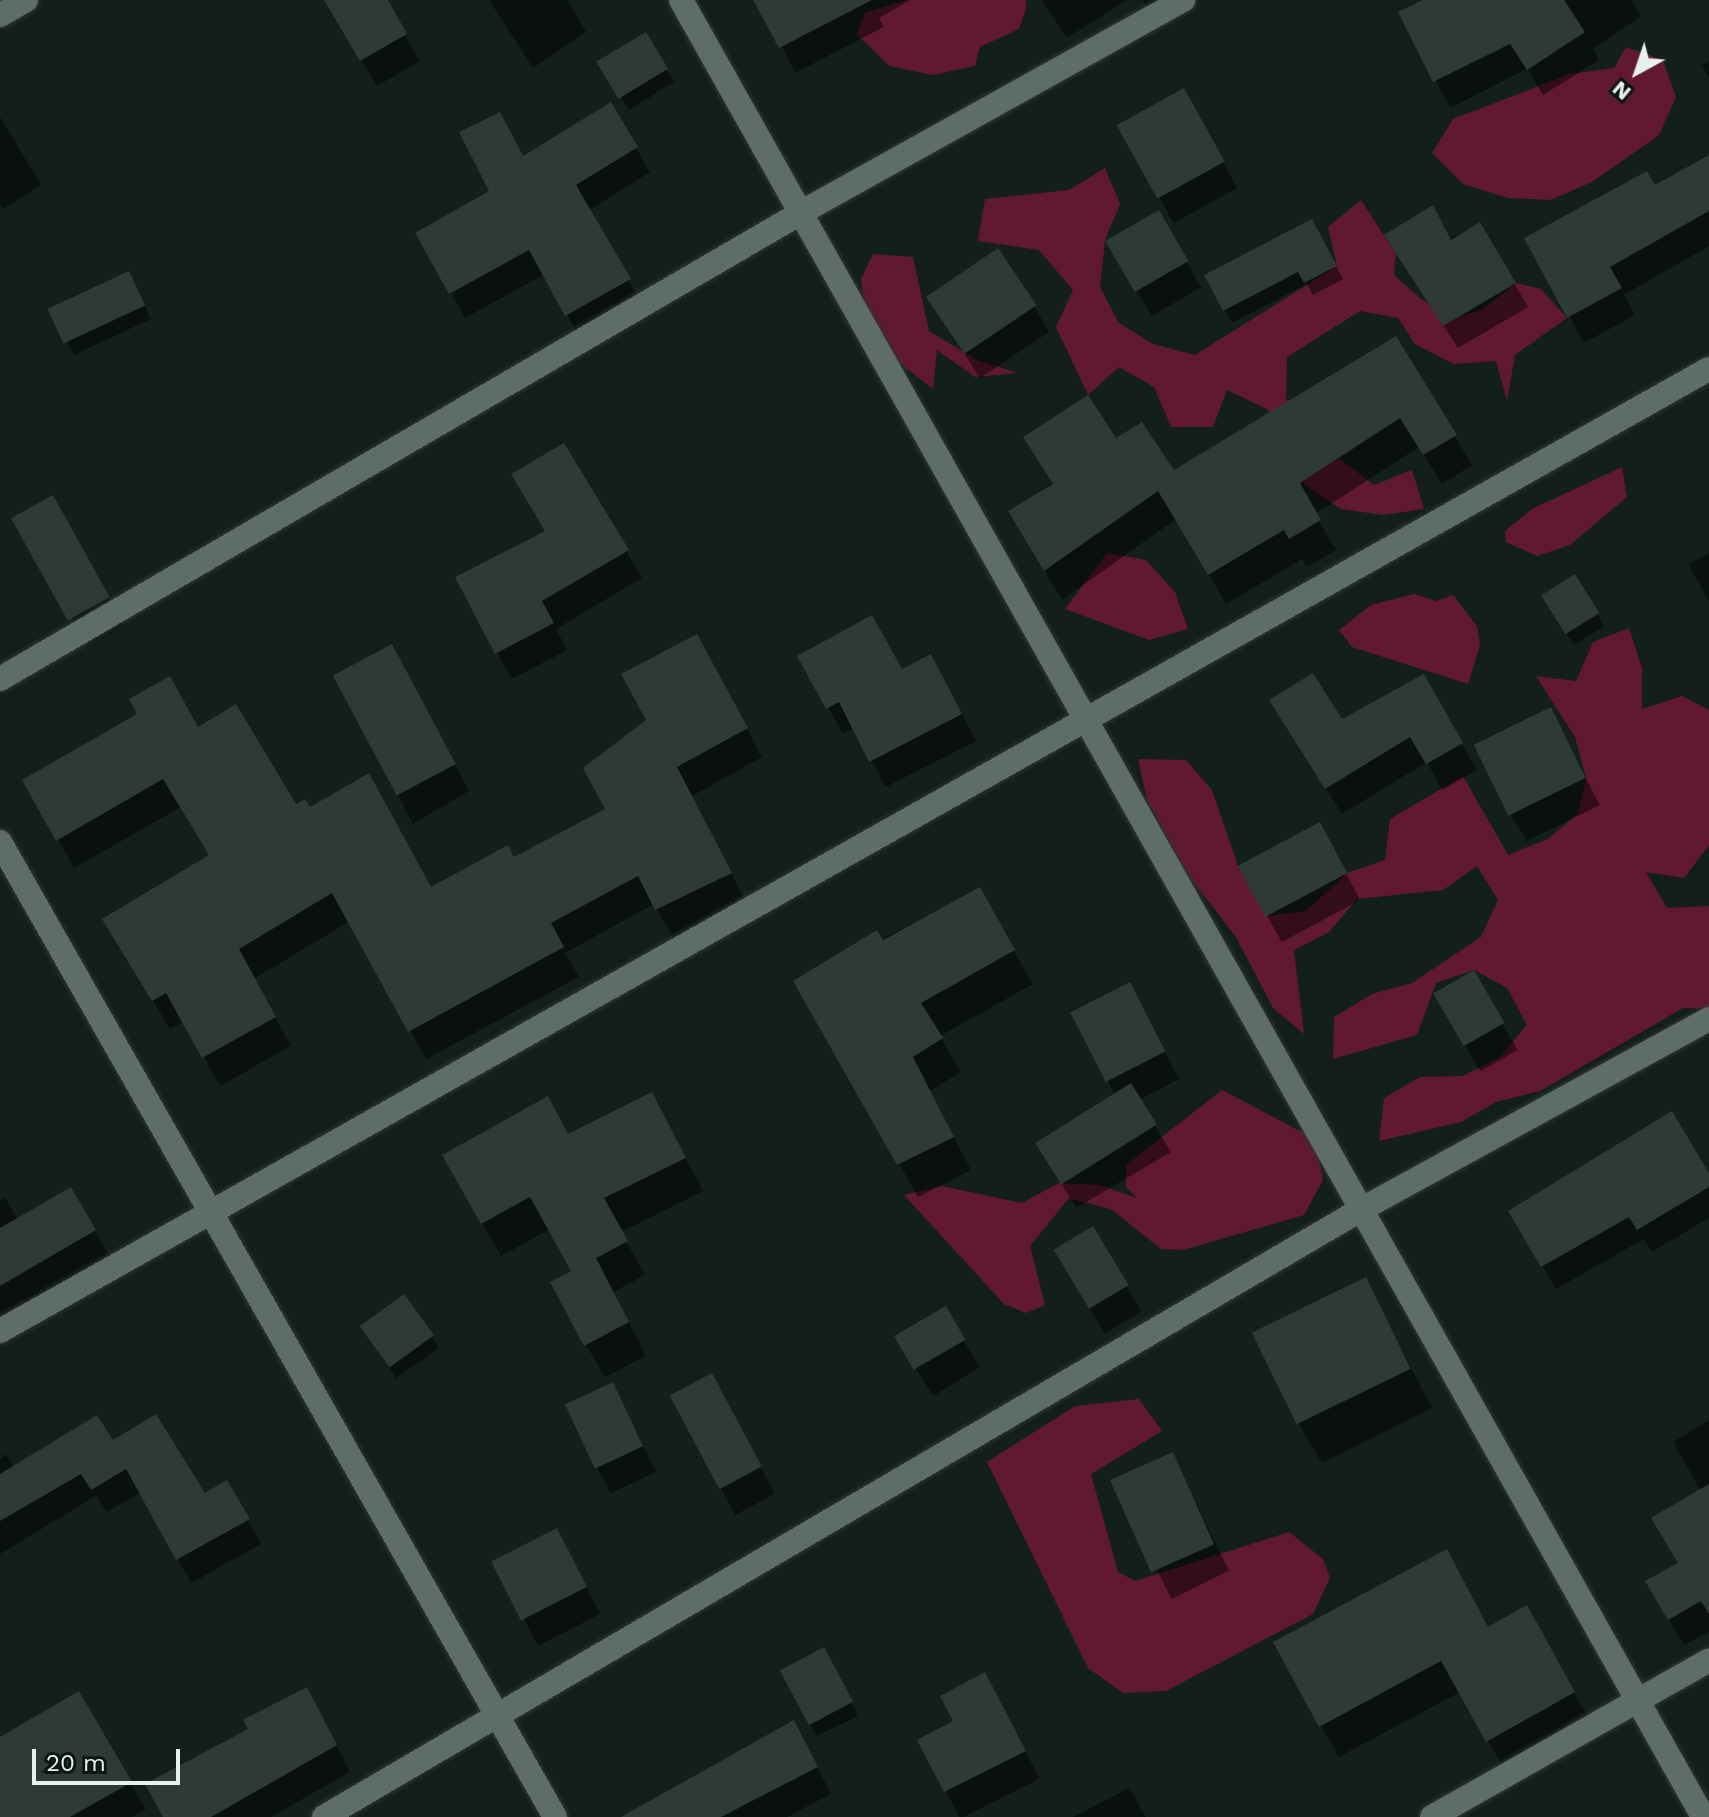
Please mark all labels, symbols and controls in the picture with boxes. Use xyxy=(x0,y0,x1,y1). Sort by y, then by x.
north arrow xyxy=(1597,32,1677,112)
text: N xyxy=(1607,76,1636,106)
scale bar xyxy=(36,1733,184,1783)
text: 20 m xyxy=(46,1749,106,1777)

